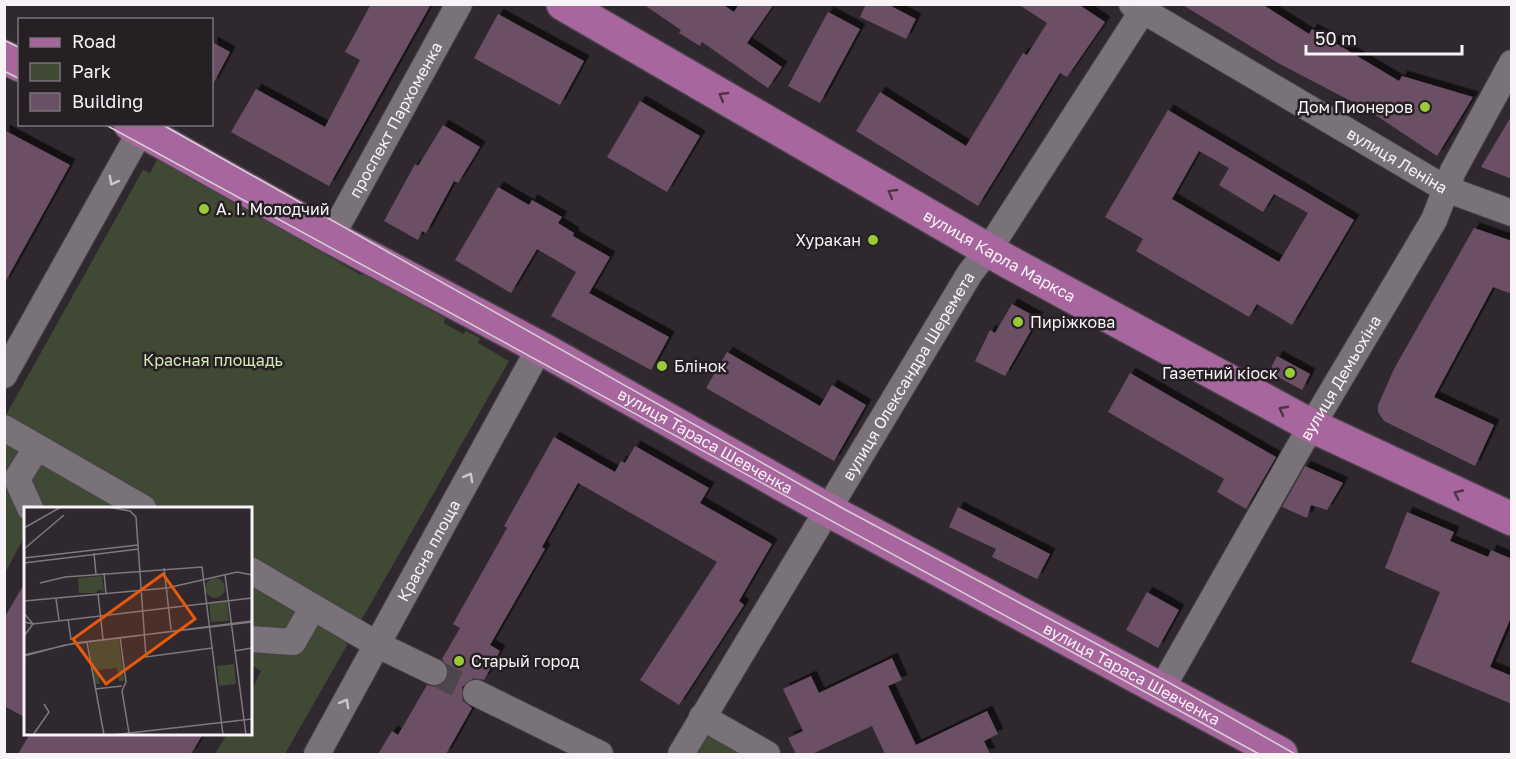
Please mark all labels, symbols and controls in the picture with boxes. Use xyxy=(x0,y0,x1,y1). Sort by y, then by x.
legend xyxy=(18,18,213,126)
scale bar xyxy=(1306,18,1462,56)
text: 50 m xyxy=(1315,27,1357,49)
text: Road xyxy=(72,30,116,52)
street label: проспект Пархоменка xyxy=(345,38,446,201)
text: Park xyxy=(72,60,111,82)
text: Building xyxy=(72,90,143,112)
one-way arrow xyxy=(718,92,729,103)
place label: Дом Пионеров xyxy=(1297,97,1413,117)
marker: Дом Пионеров xyxy=(1418,100,1432,114)
street label: вулиця Леніна xyxy=(1343,123,1451,198)
one-way arrow xyxy=(109,175,120,186)
one-way arrow xyxy=(888,189,898,201)
place label: А. І. Молодчий xyxy=(216,199,329,219)
marker: А. І. Молодчий xyxy=(197,202,211,216)
street label: вулиця Карла Маркса xyxy=(920,205,1079,306)
place label: Хуракан xyxy=(795,230,861,250)
marker: Хуракан xyxy=(866,233,880,247)
street label: вулиця Олександра Шеремета xyxy=(838,268,978,484)
place label: Пиріжкова xyxy=(1030,312,1115,332)
street label: вулиця Демьохіна xyxy=(1296,312,1385,444)
marker: Пиріжкова xyxy=(1011,315,1025,329)
park label: Красная площадь xyxy=(143,350,283,370)
place label: Блінок xyxy=(674,356,727,376)
marker: Блінок xyxy=(655,359,669,373)
place label: Газетний кіоск xyxy=(1162,363,1278,383)
marker: Газетний кіоск xyxy=(1283,366,1297,380)
street label: вулиця Тараса Шевченка xyxy=(614,384,797,498)
one-way arrow xyxy=(1279,406,1289,417)
one-way arrow xyxy=(462,473,473,484)
one-way arrow xyxy=(1454,490,1465,502)
street label: Красна площа xyxy=(393,496,464,605)
inset map xyxy=(24,507,252,735)
street label: вулиця Тараса Шевченка xyxy=(1040,618,1224,729)
place label: Старый город xyxy=(471,651,580,671)
marker: Старый город xyxy=(452,654,466,668)
one-way arrow xyxy=(338,699,349,710)

